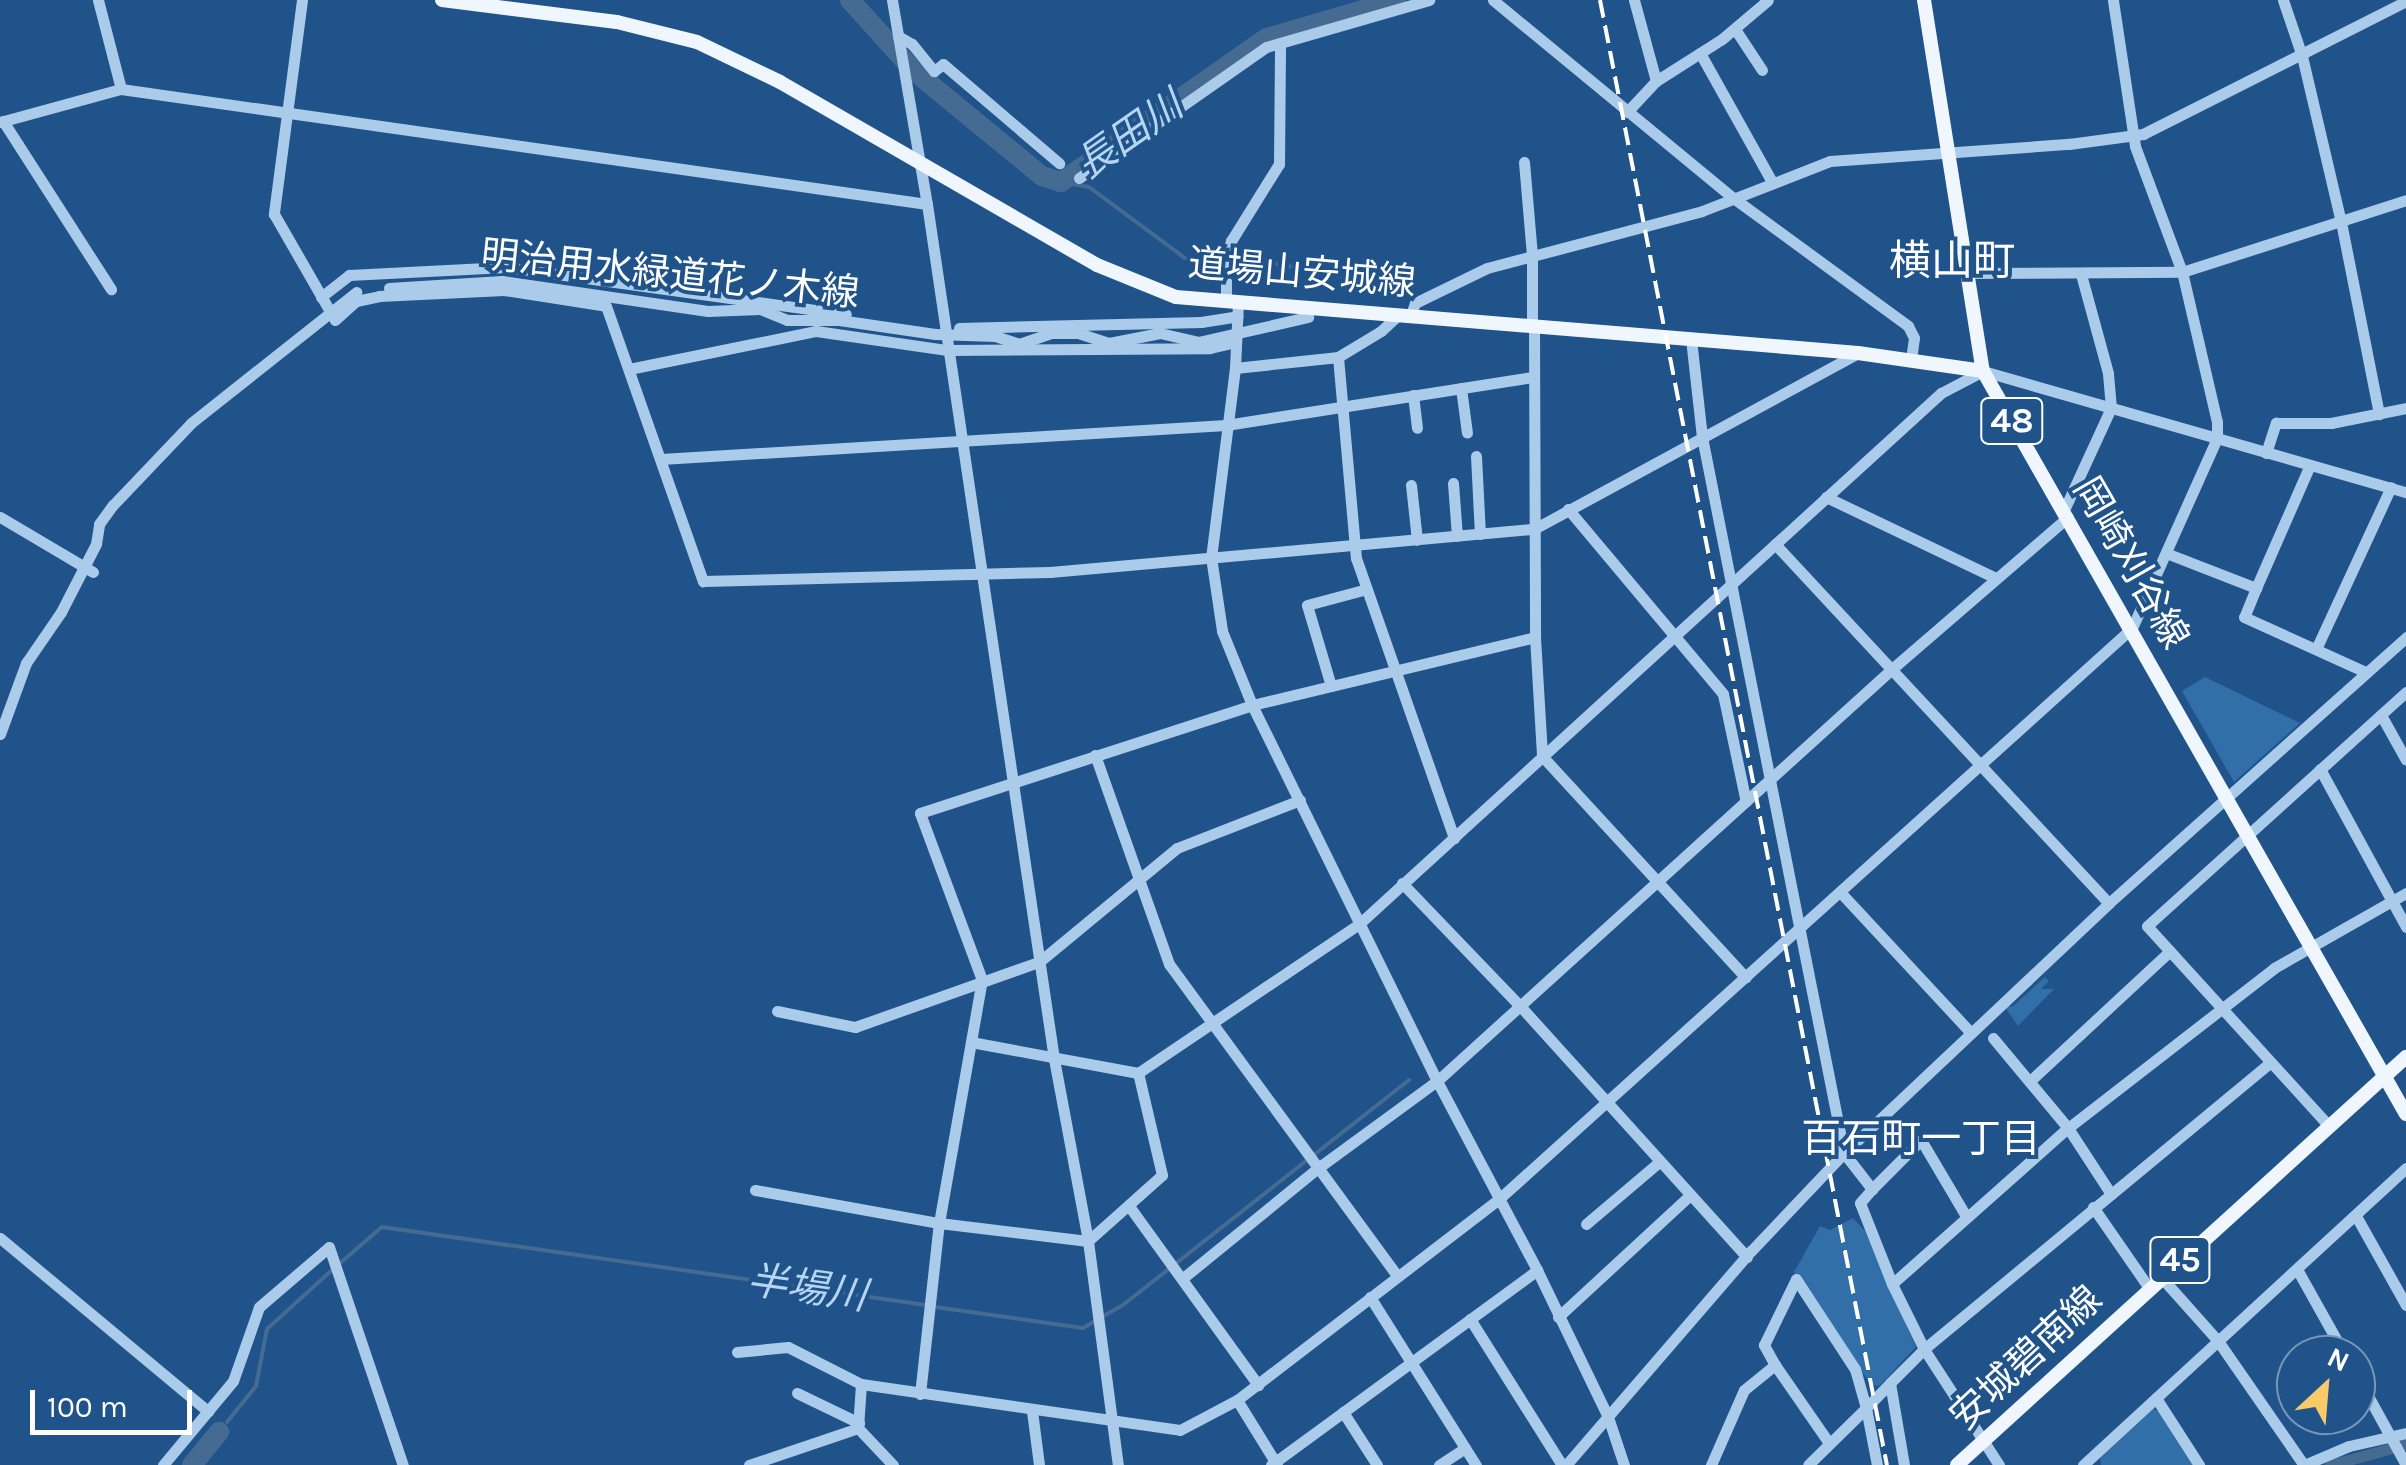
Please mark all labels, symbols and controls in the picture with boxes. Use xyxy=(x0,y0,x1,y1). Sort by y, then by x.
water label: 長田川 xyxy=(1066,81,1192,189)
street label: 明治用水緑道花ノ木線 xyxy=(479,231,861,317)
district label: 横山町 xyxy=(1889,236,2015,286)
street label: 道場山安城線 xyxy=(1186,240,1418,306)
road number: 48 xyxy=(1980,391,2044,451)
street label: 岡崎刈谷線 xyxy=(2064,469,2198,657)
district label: 百石町一丁目 xyxy=(1801,1115,2041,1163)
road number: 45 xyxy=(2148,1230,2212,1290)
water label: 半場川 xyxy=(744,1256,870,1320)
street label: 安城碧南線 xyxy=(1941,1277,2111,1439)
north arrow xyxy=(2276,1335,2376,1435)
text: N xyxy=(2322,1340,2355,1379)
scale bar xyxy=(35,1370,198,1432)
text: 100 m xyxy=(47,1389,128,1425)

